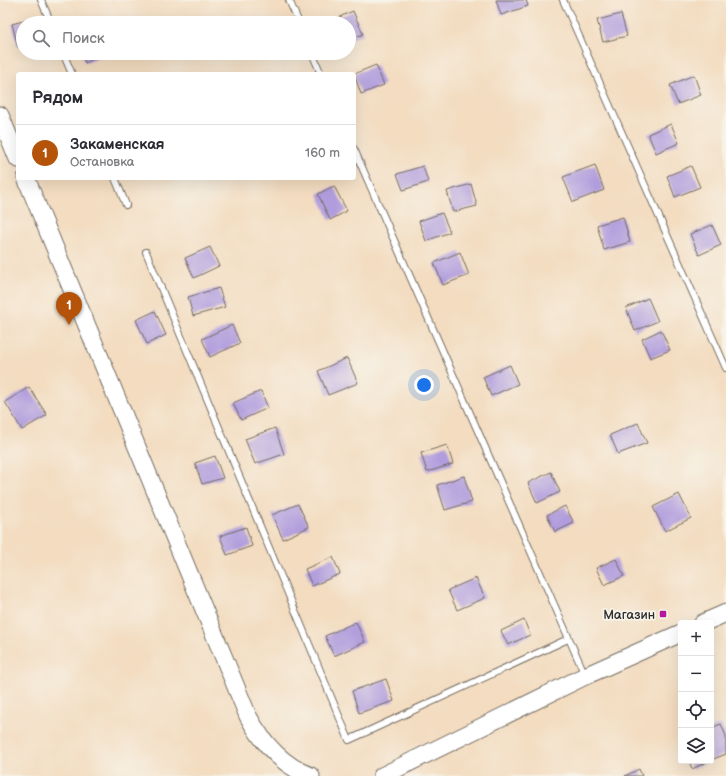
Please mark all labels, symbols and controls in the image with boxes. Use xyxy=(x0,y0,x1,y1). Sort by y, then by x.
search box xyxy=(16,16,356,60)
icon: search xyxy=(30,27,52,49)
text: Поиск xyxy=(62,29,105,48)
text: Рядом xyxy=(32,88,83,108)
text: Закаменская xyxy=(70,135,165,154)
text: 1 xyxy=(42,145,48,161)
text: 160 m xyxy=(305,145,340,161)
text: Остановка xyxy=(70,154,135,170)
pin: 1 xyxy=(56,292,82,325)
your location xyxy=(414,375,434,395)
place label: Магазин xyxy=(603,607,655,623)
marker: Магазин xyxy=(658,609,668,619)
map controls xyxy=(678,620,714,764)
button: + xyxy=(678,620,714,656)
button: − xyxy=(678,656,714,692)
button: locate xyxy=(678,692,714,728)
button: layers xyxy=(678,728,714,764)

